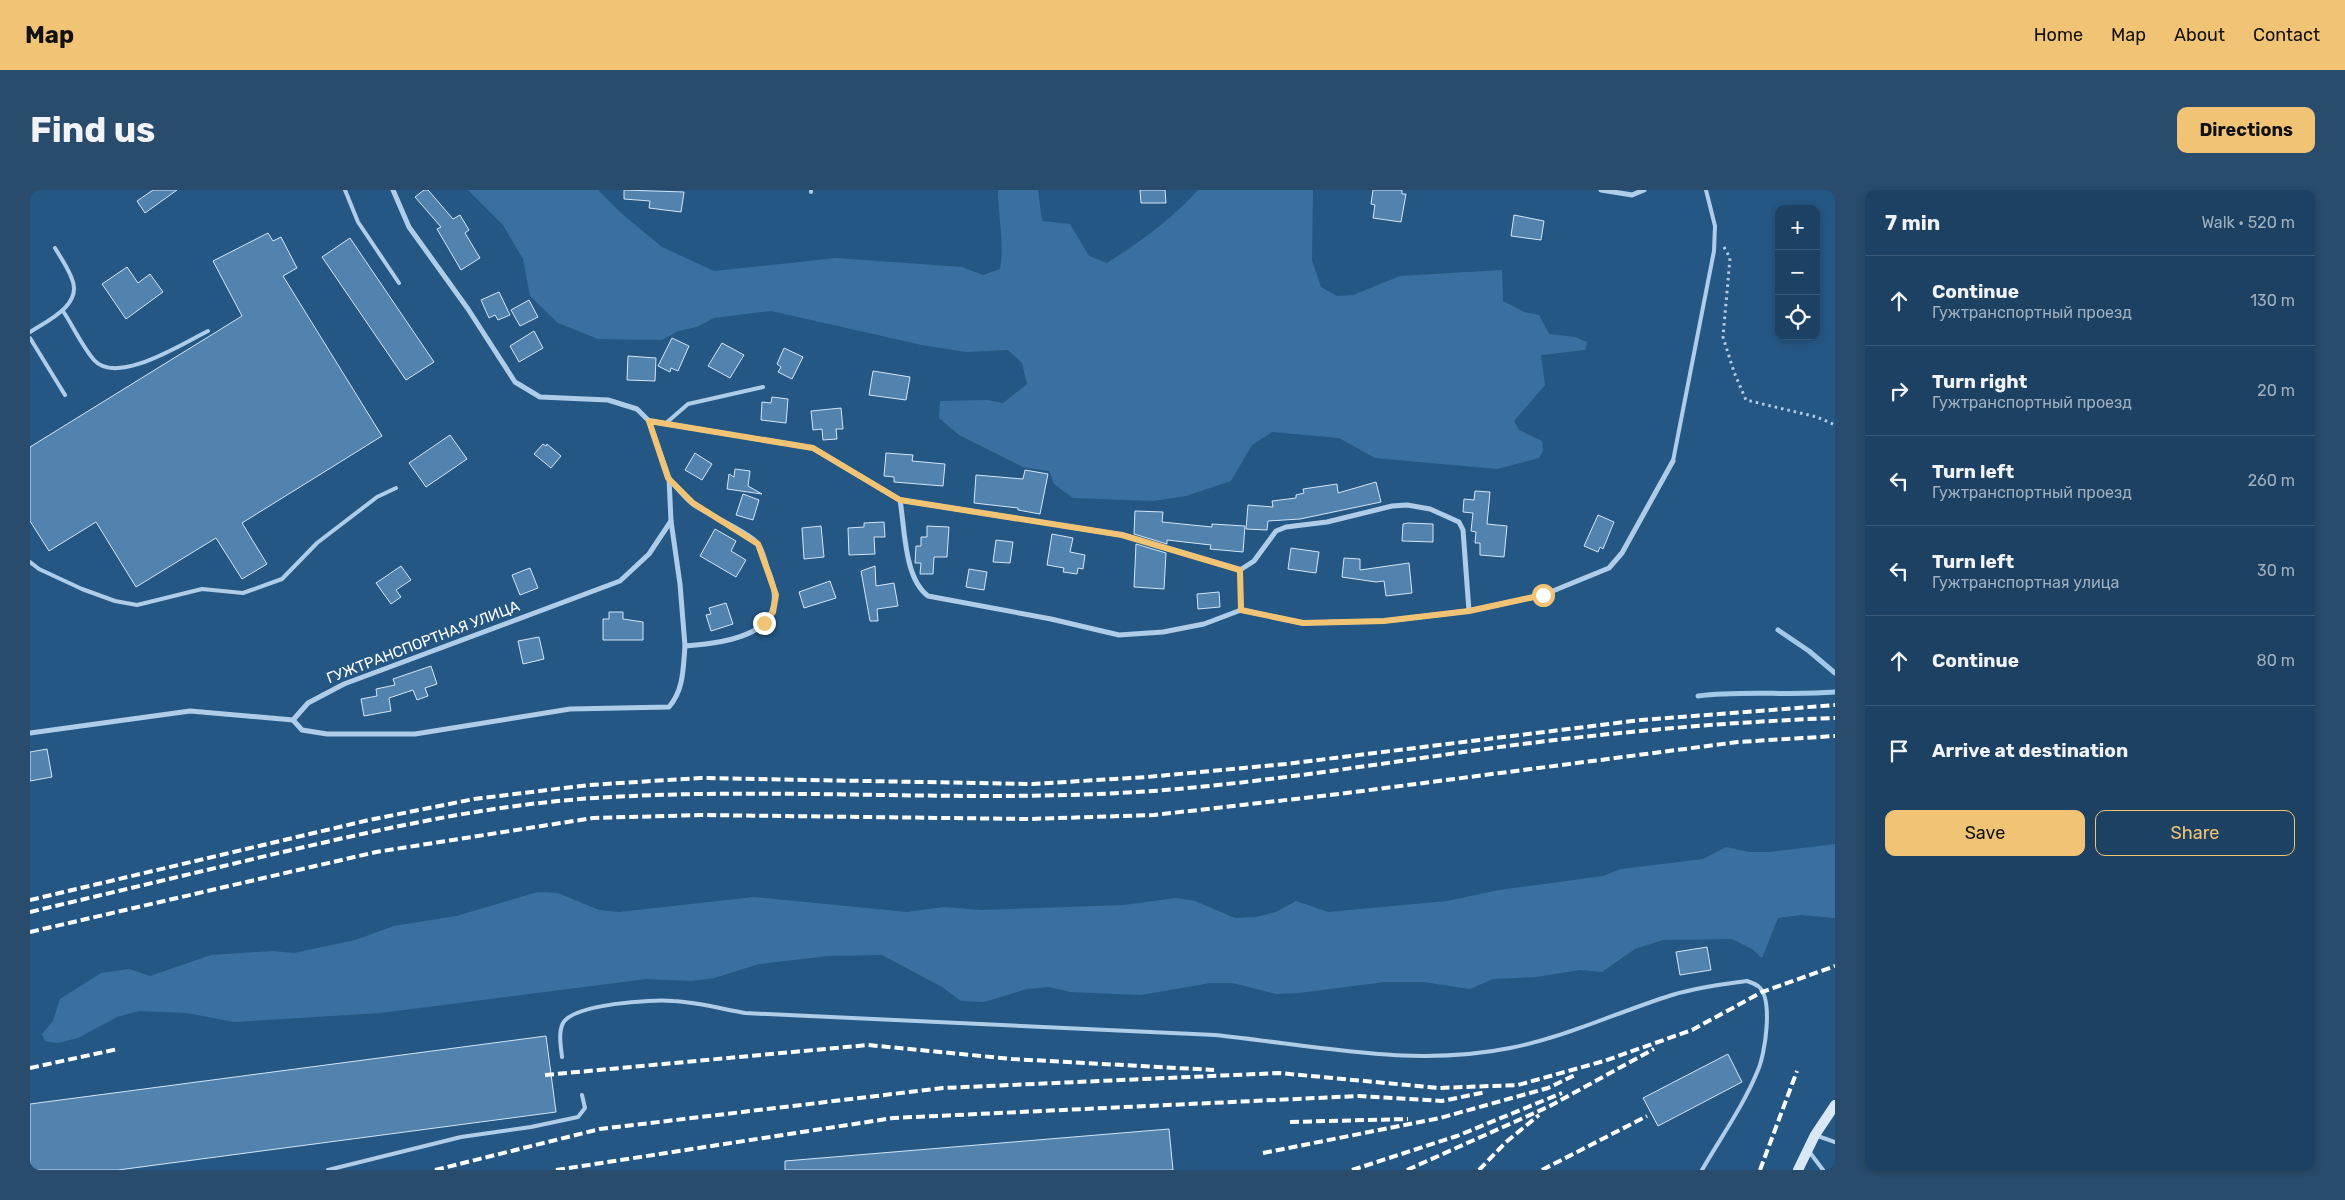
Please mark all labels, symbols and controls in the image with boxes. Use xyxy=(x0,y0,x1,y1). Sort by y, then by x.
text: Map xyxy=(25,21,74,49)
text: Home xyxy=(2034,24,2083,46)
text: Map xyxy=(2111,24,2146,46)
text: About xyxy=(2174,24,2225,46)
text: Contact xyxy=(2253,24,2320,46)
button: Directions xyxy=(2177,107,2315,153)
text: Find us xyxy=(30,109,155,151)
map controls xyxy=(1775,205,1820,340)
button: + xyxy=(1775,205,1820,250)
text: 7 min xyxy=(1885,210,1940,235)
text: Walk · 520 m xyxy=(2201,213,2295,232)
button: − xyxy=(1775,250,1820,295)
text: Continue xyxy=(1932,280,2019,303)
icon: ahead xyxy=(1885,287,1913,315)
text: 130 m xyxy=(2250,291,2295,310)
button: locate xyxy=(1775,295,1820,340)
text: Гужтранспортный проезд xyxy=(1932,303,2132,322)
text: Turn right xyxy=(1932,370,2027,393)
icon: right xyxy=(1885,377,1913,405)
text: 20 m xyxy=(2257,381,2295,400)
text: Гужтранспортный проезд xyxy=(1932,393,2132,412)
text: Turn left xyxy=(1932,460,2014,483)
icon: left xyxy=(1885,467,1913,495)
text: 260 m xyxy=(2248,471,2295,490)
text: Гужтранспортный проезд xyxy=(1932,483,2132,502)
text: Turn left xyxy=(1932,550,2014,573)
icon: left xyxy=(1885,557,1913,585)
text: 30 m xyxy=(2257,561,2295,580)
text: Гужтранспортная улица xyxy=(1932,573,2119,592)
route start xyxy=(1532,584,1555,607)
street label: ГУЖТРАНСПОРТНАЯ УЛИЦА xyxy=(324,597,522,687)
route end xyxy=(753,612,776,635)
icon: ahead xyxy=(1885,647,1913,675)
text: Continue xyxy=(1932,649,2019,672)
text: 80 m xyxy=(2257,651,2295,670)
icon: arrive xyxy=(1885,737,1913,765)
text: Arrive at destination xyxy=(1932,739,2128,762)
button: Save xyxy=(1885,810,2085,856)
button: Share xyxy=(2095,810,2295,856)

